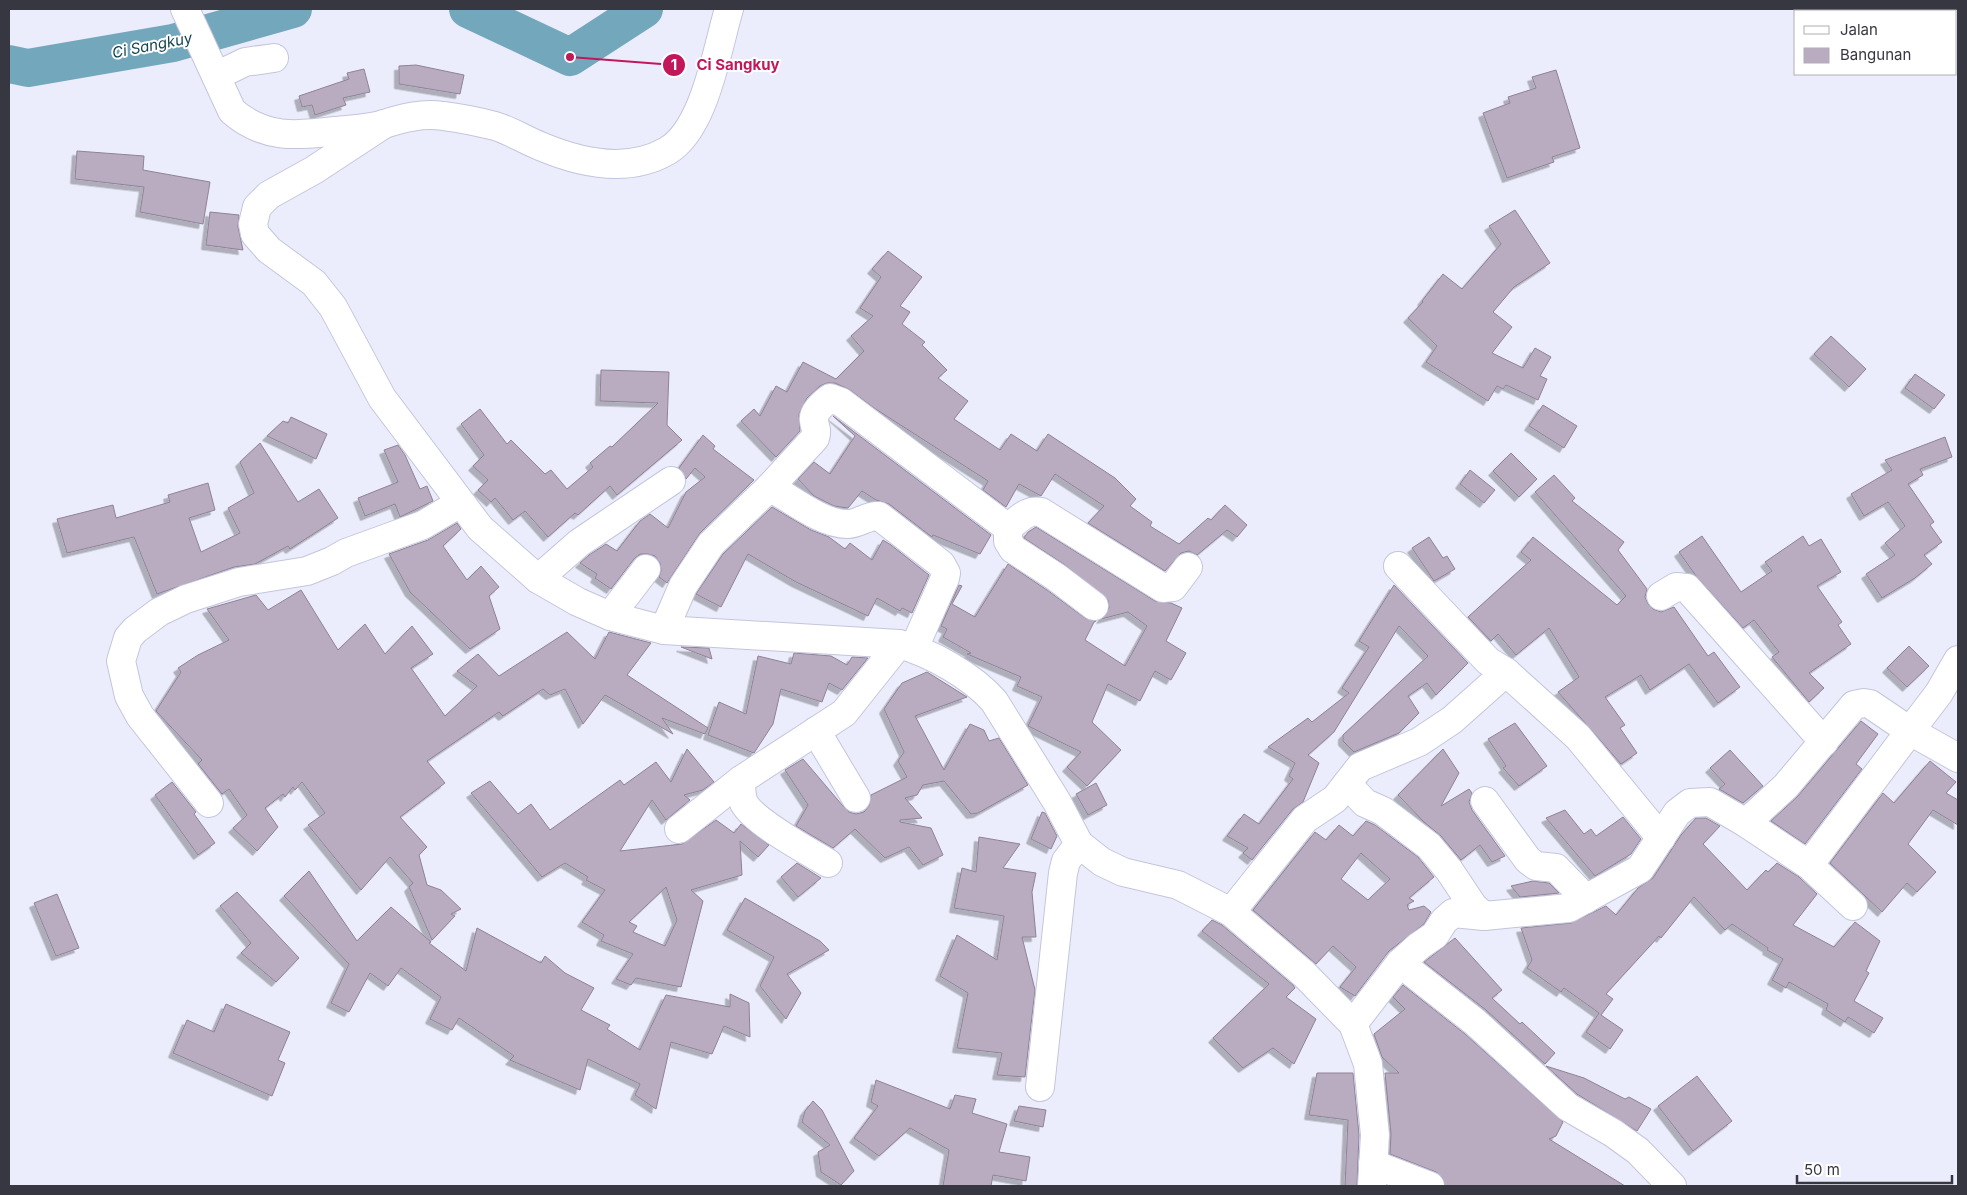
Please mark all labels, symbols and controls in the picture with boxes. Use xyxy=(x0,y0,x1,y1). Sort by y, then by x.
legend xyxy=(1794,10,1957,75)
text: Jalan xyxy=(1840,20,1878,39)
water label: Ci Sangkuy xyxy=(110,28,194,62)
text: Bangunan xyxy=(1840,45,1911,64)
callout: Ci Sangkuy xyxy=(662,50,790,80)
text: 1 xyxy=(671,55,677,74)
text: Ci Sangkuy xyxy=(696,55,780,74)
scale bar xyxy=(1797,1152,1952,1184)
text: 50 m xyxy=(1804,1160,1840,1179)

